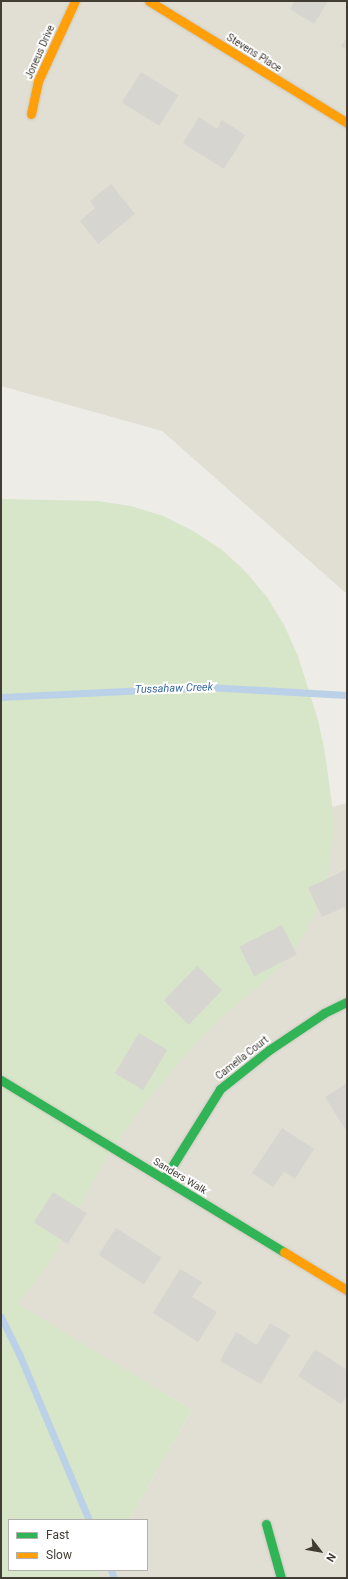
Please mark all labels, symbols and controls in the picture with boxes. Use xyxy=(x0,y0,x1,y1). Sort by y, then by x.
street label: Joneus Drive xyxy=(23,23,57,81)
street label: Stevens Place xyxy=(224,31,284,75)
water label: Tussahaw Creek xyxy=(135,681,213,697)
street label: Camella Court xyxy=(213,1034,271,1082)
street label: Sanders Walk xyxy=(151,1155,209,1197)
legend xyxy=(8,1519,148,1571)
text: Fast xyxy=(46,1528,69,1542)
north arrow xyxy=(300,1531,340,1571)
text: Slow xyxy=(46,1548,72,1562)
text: N xyxy=(323,1551,338,1564)

